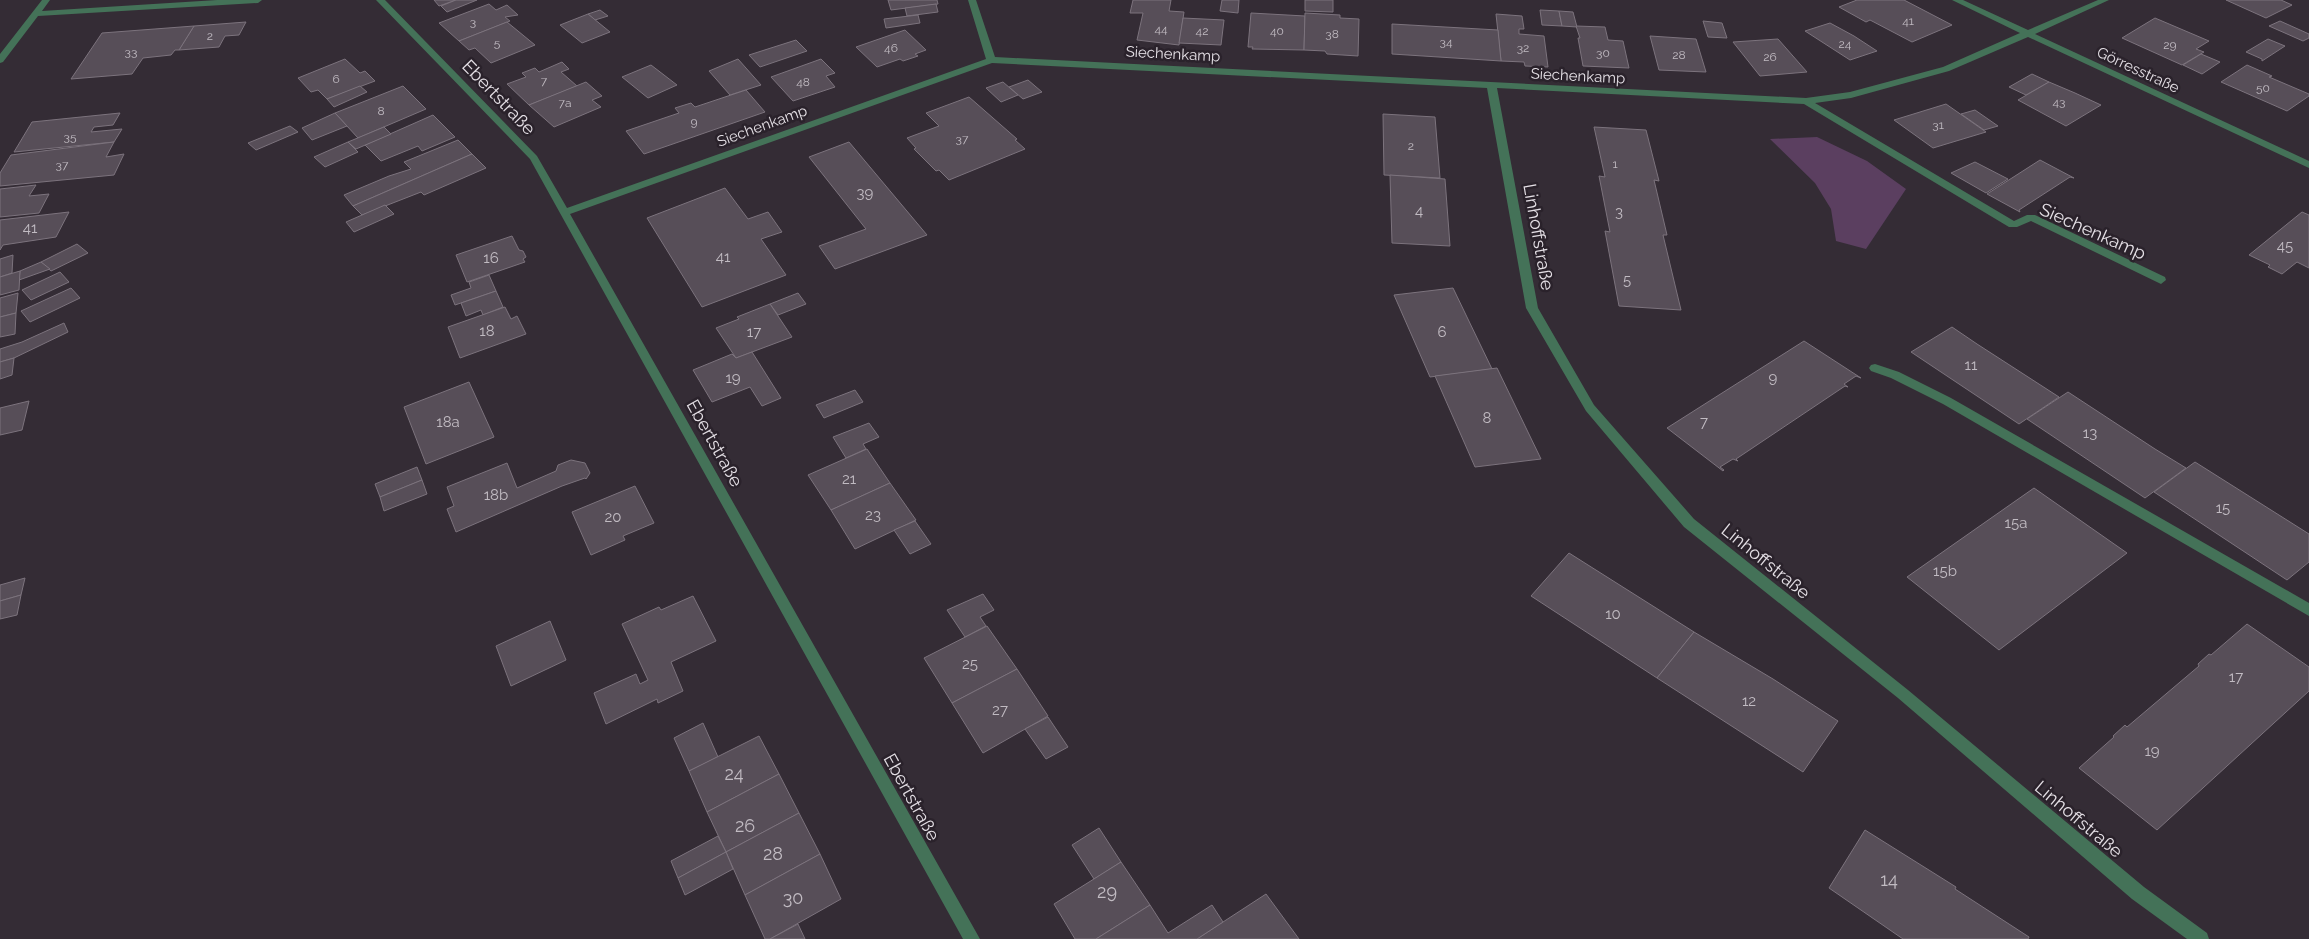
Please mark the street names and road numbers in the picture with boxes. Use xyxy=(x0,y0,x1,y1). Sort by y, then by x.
street label: Siechenkamp xyxy=(1125,43,1221,65)
street label: Görresstraße xyxy=(2094,43,2182,97)
street label: Ebertstraße xyxy=(458,55,540,139)
street label: Siechenkamp xyxy=(1530,65,1626,87)
street label: Siechenkamp xyxy=(714,101,810,151)
street label: Linhoffstraße xyxy=(1519,182,1559,292)
street label: Siechenkamp xyxy=(2037,198,2149,264)
street label: Ebertstraße xyxy=(682,396,748,491)
street label: Linhoffstraße xyxy=(1718,519,1815,603)
street label: Ebertstraße xyxy=(879,750,945,845)
street label: Linhoffstraße xyxy=(2031,776,2127,862)

